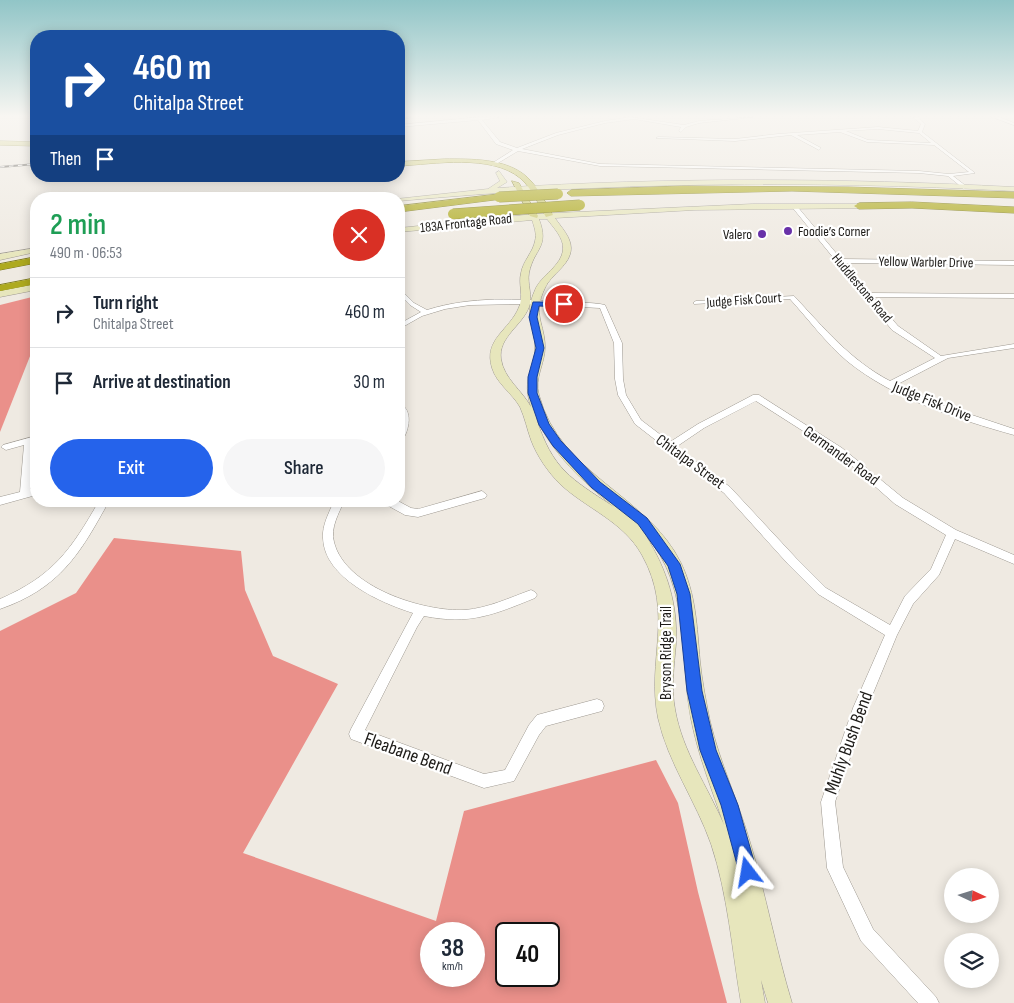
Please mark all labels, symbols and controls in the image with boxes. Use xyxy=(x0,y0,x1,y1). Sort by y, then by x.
text: 460 m xyxy=(133,47,211,90)
icon: right xyxy=(50,50,115,115)
text: Chitalpa Street xyxy=(133,90,244,117)
icon: arrive xyxy=(91,145,119,173)
text: Then xyxy=(50,148,81,171)
text: 2 min xyxy=(50,207,106,243)
button: close xyxy=(333,209,385,261)
street label: 183A Frontage Road xyxy=(419,210,513,236)
place label: Foodie’s Corner xyxy=(798,223,870,240)
marker: Foodie’s Corner xyxy=(782,225,794,237)
place label: Valero xyxy=(723,226,752,243)
marker: Valero xyxy=(756,228,768,240)
text: 490 m · 06:53 xyxy=(50,244,122,263)
street label: Huddlestone Road xyxy=(828,250,896,326)
street label: Yellow Warbler Drive xyxy=(879,253,973,271)
pin xyxy=(543,283,585,325)
street label: Judge Fisk Court xyxy=(705,289,782,311)
icon: arrive xyxy=(550,290,578,318)
text: Turn right xyxy=(93,292,158,315)
icon: right xyxy=(50,299,78,327)
text: 460 m xyxy=(345,301,385,324)
text: Chitalpa Street xyxy=(93,315,174,334)
icon: arrive xyxy=(50,369,78,397)
text: Arrive at destination xyxy=(93,371,231,394)
text: 30 m xyxy=(353,371,385,394)
street label: Judge Fisk Drive xyxy=(889,377,974,426)
street label: Germander Road xyxy=(799,422,883,490)
street label: Chitalpa Street xyxy=(652,431,728,493)
button: Exit xyxy=(50,439,213,497)
button: Share xyxy=(223,439,385,497)
street label: Bryson Ridge Trail xyxy=(657,606,676,700)
street label: Muhly Bush Bend xyxy=(820,688,878,798)
street label: Fleabane Bend xyxy=(361,727,455,781)
position arrow xyxy=(721,845,773,897)
north arrow xyxy=(944,868,999,922)
map controls xyxy=(944,868,999,988)
speed limit sign: 40 xyxy=(495,922,560,987)
text: 38 xyxy=(441,933,464,964)
button: layers xyxy=(944,933,999,988)
text: km/h xyxy=(442,959,463,974)

